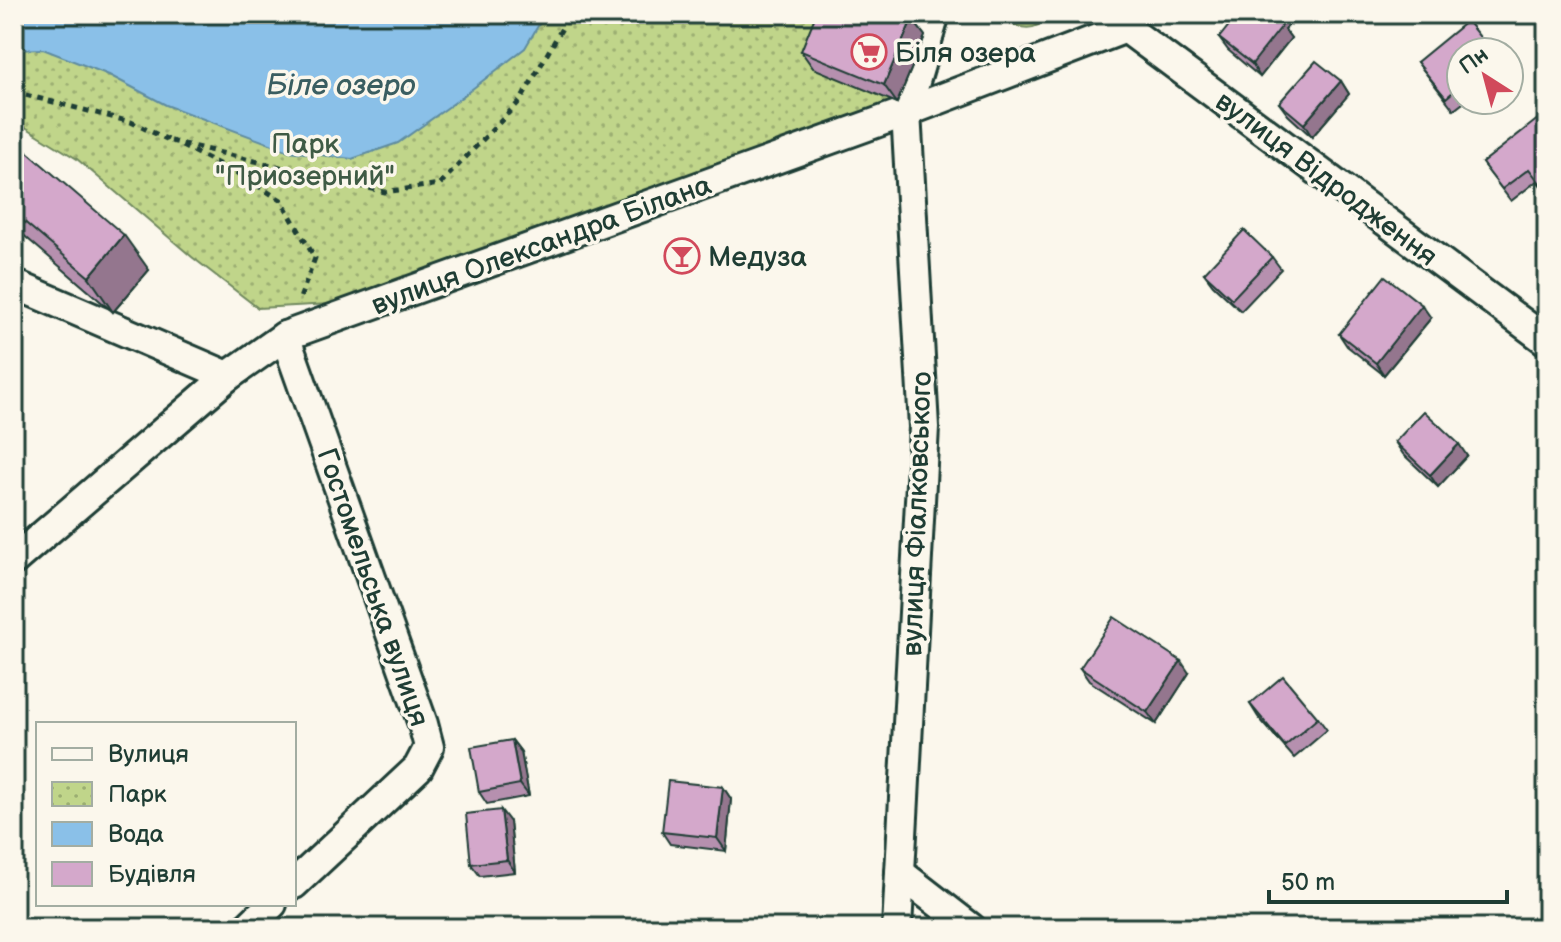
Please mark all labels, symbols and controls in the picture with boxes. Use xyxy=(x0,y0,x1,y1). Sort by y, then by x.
supermarket icon: Біля озера xyxy=(850,33,888,71)
north arrow xyxy=(1445,36,1525,116)
place label: Біля озера xyxy=(895,37,1036,70)
text: Пн xyxy=(1454,41,1494,81)
water label: Біле озеро xyxy=(266,68,416,104)
street label: вулиця Відродження xyxy=(1209,85,1444,273)
park label: Парк "Приозерний" xyxy=(215,128,395,193)
street label: вулиця Олександра Білана xyxy=(367,168,716,322)
bar icon: Медуза xyxy=(663,237,701,275)
place label: Медуза xyxy=(708,241,807,274)
street label: вулиця Фіалковського xyxy=(896,371,939,657)
street label: Гостомельська вулиця xyxy=(309,444,436,731)
legend xyxy=(36,722,296,906)
text: Вулиця xyxy=(108,740,189,769)
text: Парк xyxy=(108,780,167,809)
text: Вода xyxy=(108,820,164,849)
scale bar xyxy=(1269,854,1507,904)
text: Будівля xyxy=(108,860,196,889)
text: 50 m xyxy=(1281,868,1335,897)

